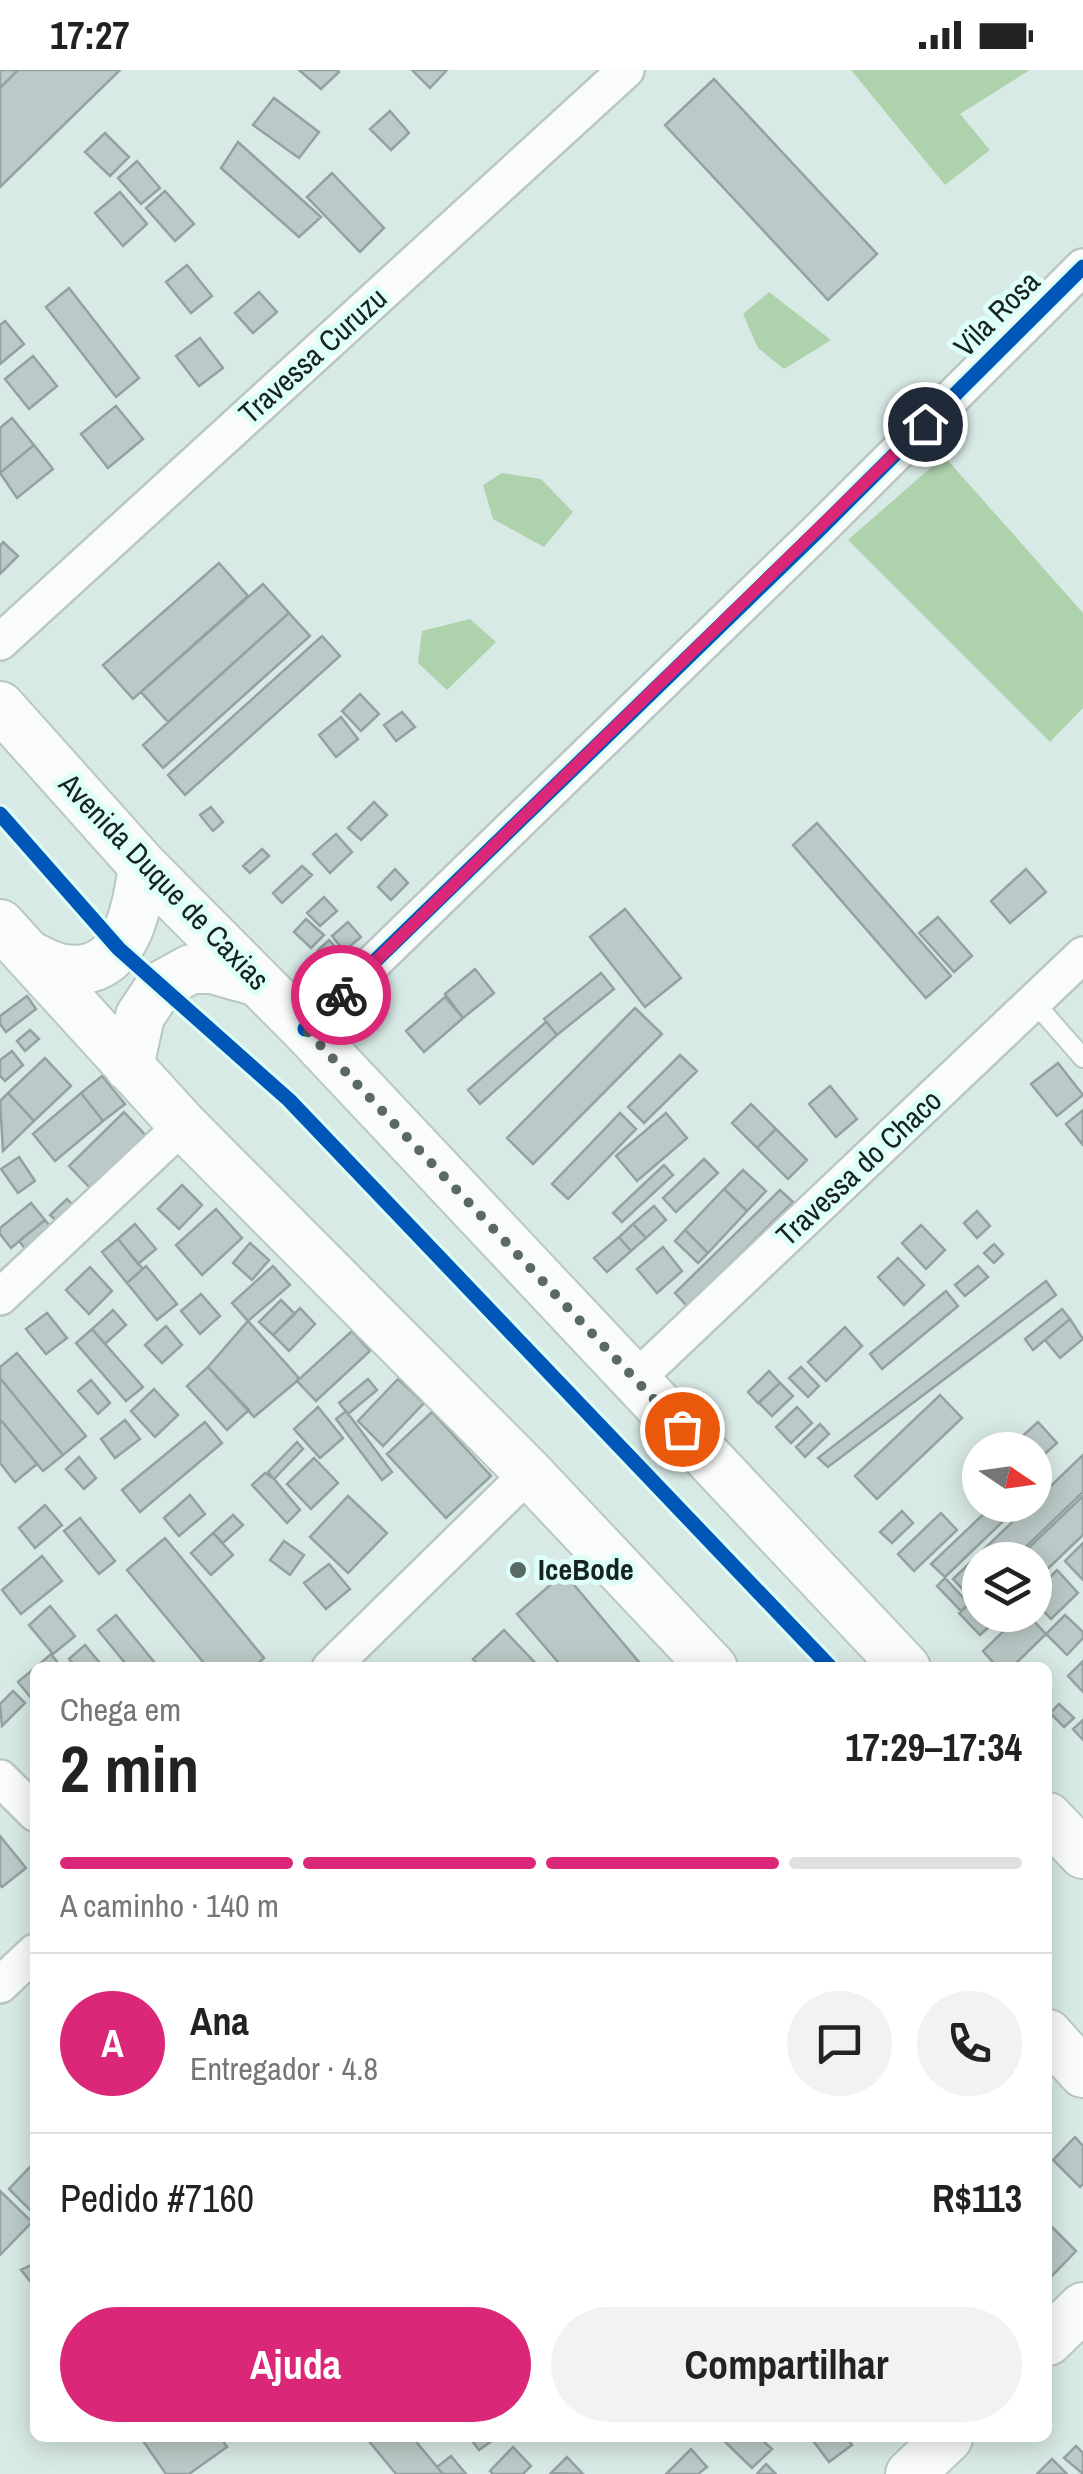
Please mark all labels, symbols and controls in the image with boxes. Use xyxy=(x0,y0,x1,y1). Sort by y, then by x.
text: 17:27 xyxy=(50,10,130,61)
street label: Vila Rosa xyxy=(945,261,1048,365)
street label: Travessa Curuzu xyxy=(230,278,395,432)
pin xyxy=(883,382,968,467)
icon: home xyxy=(898,397,953,452)
street label: Avenida Duque de Caxias xyxy=(50,764,279,998)
courier xyxy=(291,945,391,1045)
icon: bike xyxy=(314,968,369,1023)
street label: Travessa do Chaco xyxy=(767,1080,950,1254)
pin xyxy=(640,1387,725,1472)
icon: bag xyxy=(655,1402,710,1457)
north arrow xyxy=(962,1432,1052,1522)
map controls xyxy=(962,1432,1052,1632)
button: layers xyxy=(962,1542,1052,1632)
place label: IceBode xyxy=(538,1549,634,1589)
marker: IceBode xyxy=(507,1559,529,1581)
text: Chega em xyxy=(60,1688,181,1731)
text: 17:29–17:34 xyxy=(845,1722,1022,1773)
text: 2 min xyxy=(60,1725,199,1812)
text: A caminho · 140 m xyxy=(60,1884,279,1927)
button: chat xyxy=(787,1991,892,2096)
button: phone xyxy=(917,1991,1022,2096)
text: Ana xyxy=(190,1996,249,2047)
text: A xyxy=(101,2018,124,2069)
text: Entregador · 4.8 xyxy=(190,2047,378,2090)
text: Pedido #7160 xyxy=(60,2173,254,2224)
text: R$113 xyxy=(932,2173,1022,2224)
button: Ajuda xyxy=(60,2307,531,2422)
button: Compartilhar xyxy=(551,2307,1022,2422)

